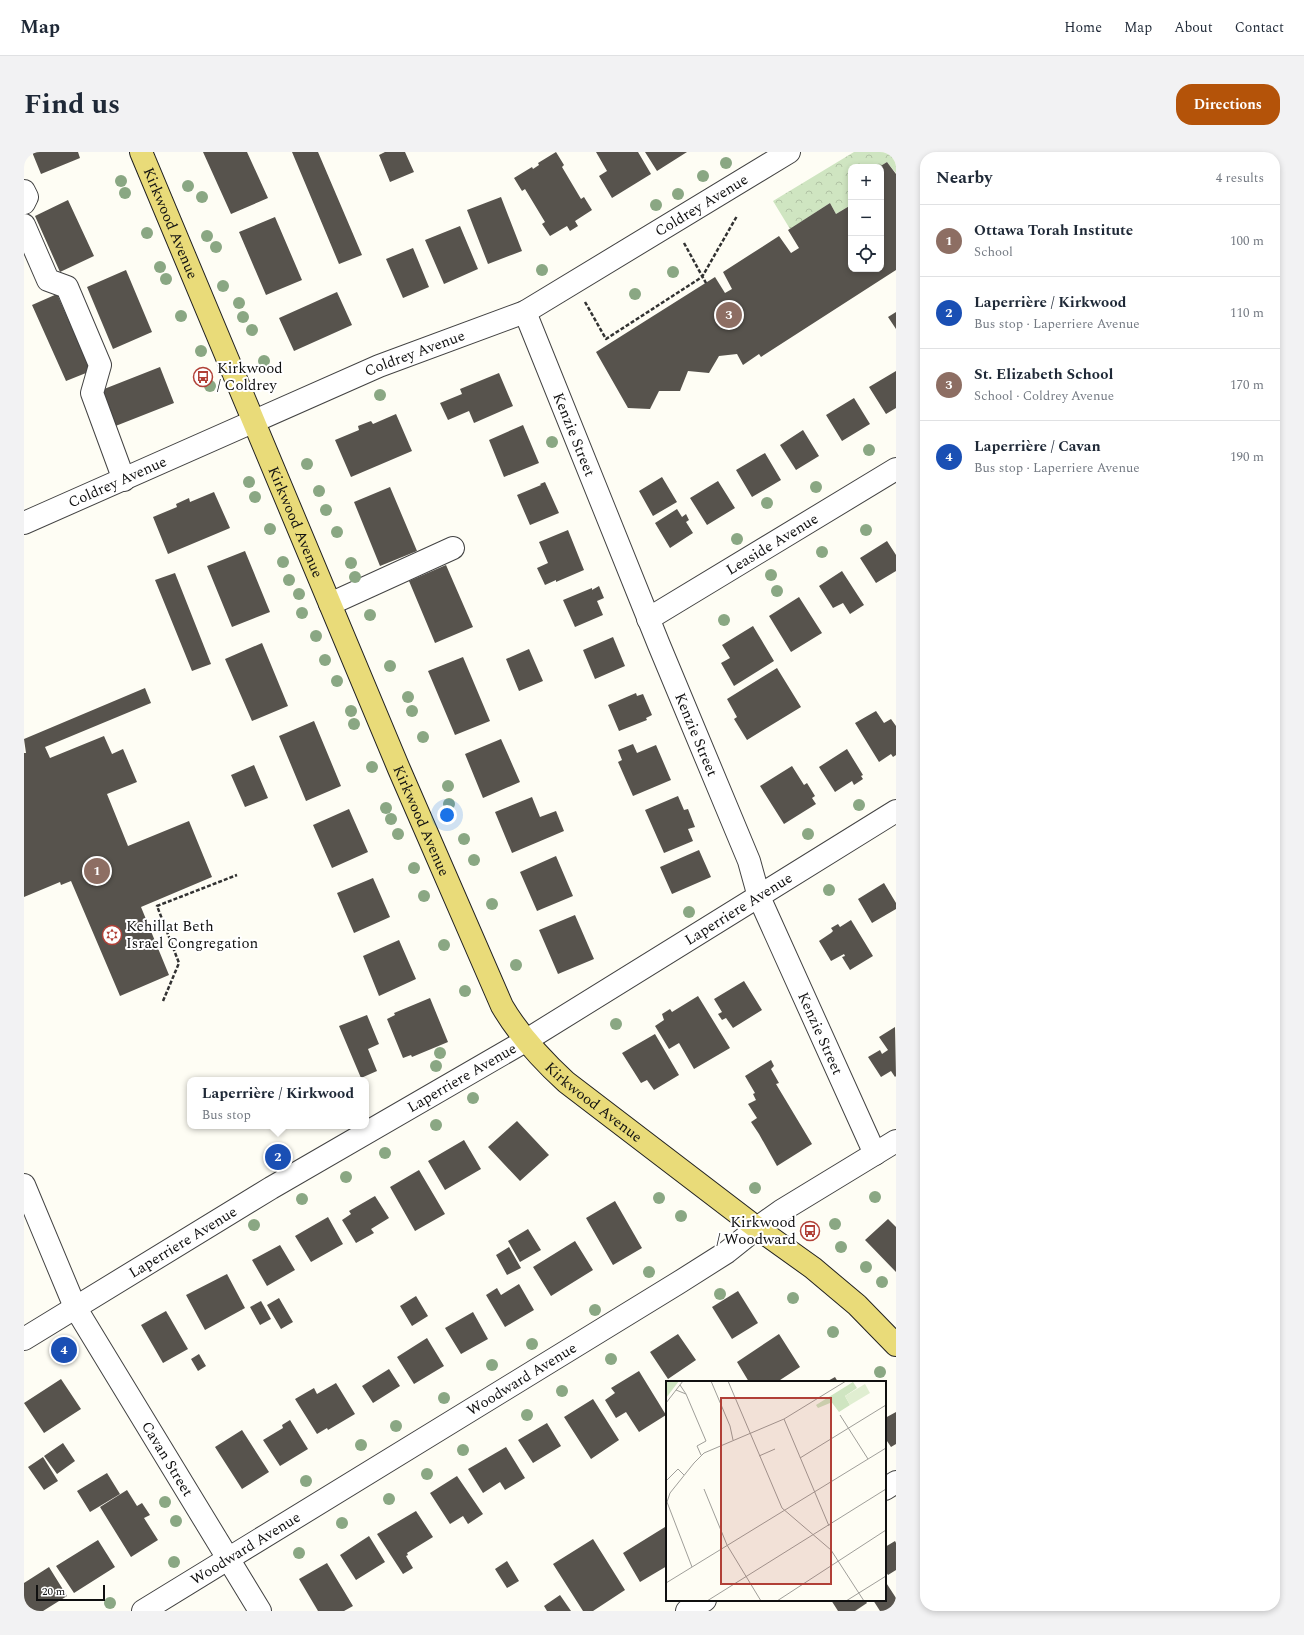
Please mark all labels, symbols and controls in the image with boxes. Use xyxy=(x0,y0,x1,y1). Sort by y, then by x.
text: Map xyxy=(20,13,60,42)
text: Home xyxy=(1064,17,1102,38)
text: Map xyxy=(1124,17,1152,38)
text: About xyxy=(1174,17,1213,38)
text: Contact xyxy=(1235,17,1284,38)
text: Find us xyxy=(24,83,120,126)
button: Directions xyxy=(1176,84,1280,125)
street label: Kirkwood Avenue xyxy=(137,164,204,282)
map controls xyxy=(848,164,884,272)
button: + xyxy=(848,164,884,200)
text: Nearby xyxy=(936,165,992,191)
street label: Coldrey Avenue xyxy=(650,168,752,242)
text: 4 results xyxy=(1216,168,1264,188)
button: − xyxy=(848,200,884,236)
text: Ottawa Torah Institute xyxy=(974,219,1133,242)
text: 1 xyxy=(945,231,953,251)
text: 100 m xyxy=(1230,231,1264,251)
button: locate xyxy=(848,236,884,272)
text: School xyxy=(974,242,1013,262)
text: Laperrière / Kirkwood xyxy=(974,291,1127,314)
pin: 3 xyxy=(716,300,742,330)
text: 2 xyxy=(945,303,953,323)
text: 110 m xyxy=(1230,303,1264,323)
text: Bus stop · Laperriere Avenue xyxy=(974,314,1140,334)
street label: Coldrey Avenue xyxy=(361,324,468,383)
place label: Kirkwood / Coldrey xyxy=(217,357,283,397)
text: St. Elizabeth School xyxy=(974,363,1113,386)
bus stop icon: Kirkwood / Coldrey xyxy=(192,366,214,388)
text: 3 xyxy=(945,375,953,395)
text: 170 m xyxy=(1230,375,1264,395)
text: School · Coldrey Avenue xyxy=(974,386,1114,406)
street label: Kenzie Street xyxy=(547,389,602,480)
text: Laperrière / Cavan xyxy=(974,435,1101,458)
text: 4 xyxy=(945,447,953,467)
text: 190 m xyxy=(1230,447,1264,467)
street label: Coldrey Avenue xyxy=(64,450,170,514)
text: Bus stop · Laperriere Avenue xyxy=(974,458,1140,478)
street label: Kirkwood Avenue xyxy=(262,463,329,581)
street label: Leaside Avenue xyxy=(721,507,823,581)
street label: Kenzie Street xyxy=(669,689,724,780)
street label: Kirkwood Avenue xyxy=(387,761,456,880)
your location xyxy=(437,805,457,825)
pin: 1 xyxy=(84,856,110,886)
street label: Laperriere Avenue xyxy=(680,867,797,951)
place label: Kehillat Beth Israel Congregation xyxy=(126,915,259,955)
synagogue icon: Kehillat Beth Israel Congregation xyxy=(101,924,123,946)
street label: Kenzie Street xyxy=(792,988,849,1079)
street label: Laperriere Avenue xyxy=(403,1037,521,1118)
street label: Kirkwood Avenue xyxy=(540,1056,647,1148)
popup xyxy=(187,1077,369,1129)
text: Laperrière / Kirkwood xyxy=(202,1082,354,1105)
text: Bus stop xyxy=(202,1105,251,1125)
pin: 2 xyxy=(265,1142,291,1172)
street label: Laperriere Avenue xyxy=(124,1200,241,1284)
place label: Kirkwood / Woodward xyxy=(716,1211,796,1251)
bus stop icon: Kirkwood / Woodward xyxy=(799,1220,821,1242)
pin: 4 xyxy=(51,1335,77,1365)
street label: Woodward Avenue xyxy=(462,1336,581,1422)
inset map xyxy=(666,1381,886,1601)
street label: Cavan Street xyxy=(136,1417,199,1501)
street label: Woodward Avenue xyxy=(186,1506,305,1591)
scale bar xyxy=(36,1583,105,1602)
text: 20 m xyxy=(42,1583,65,1600)

